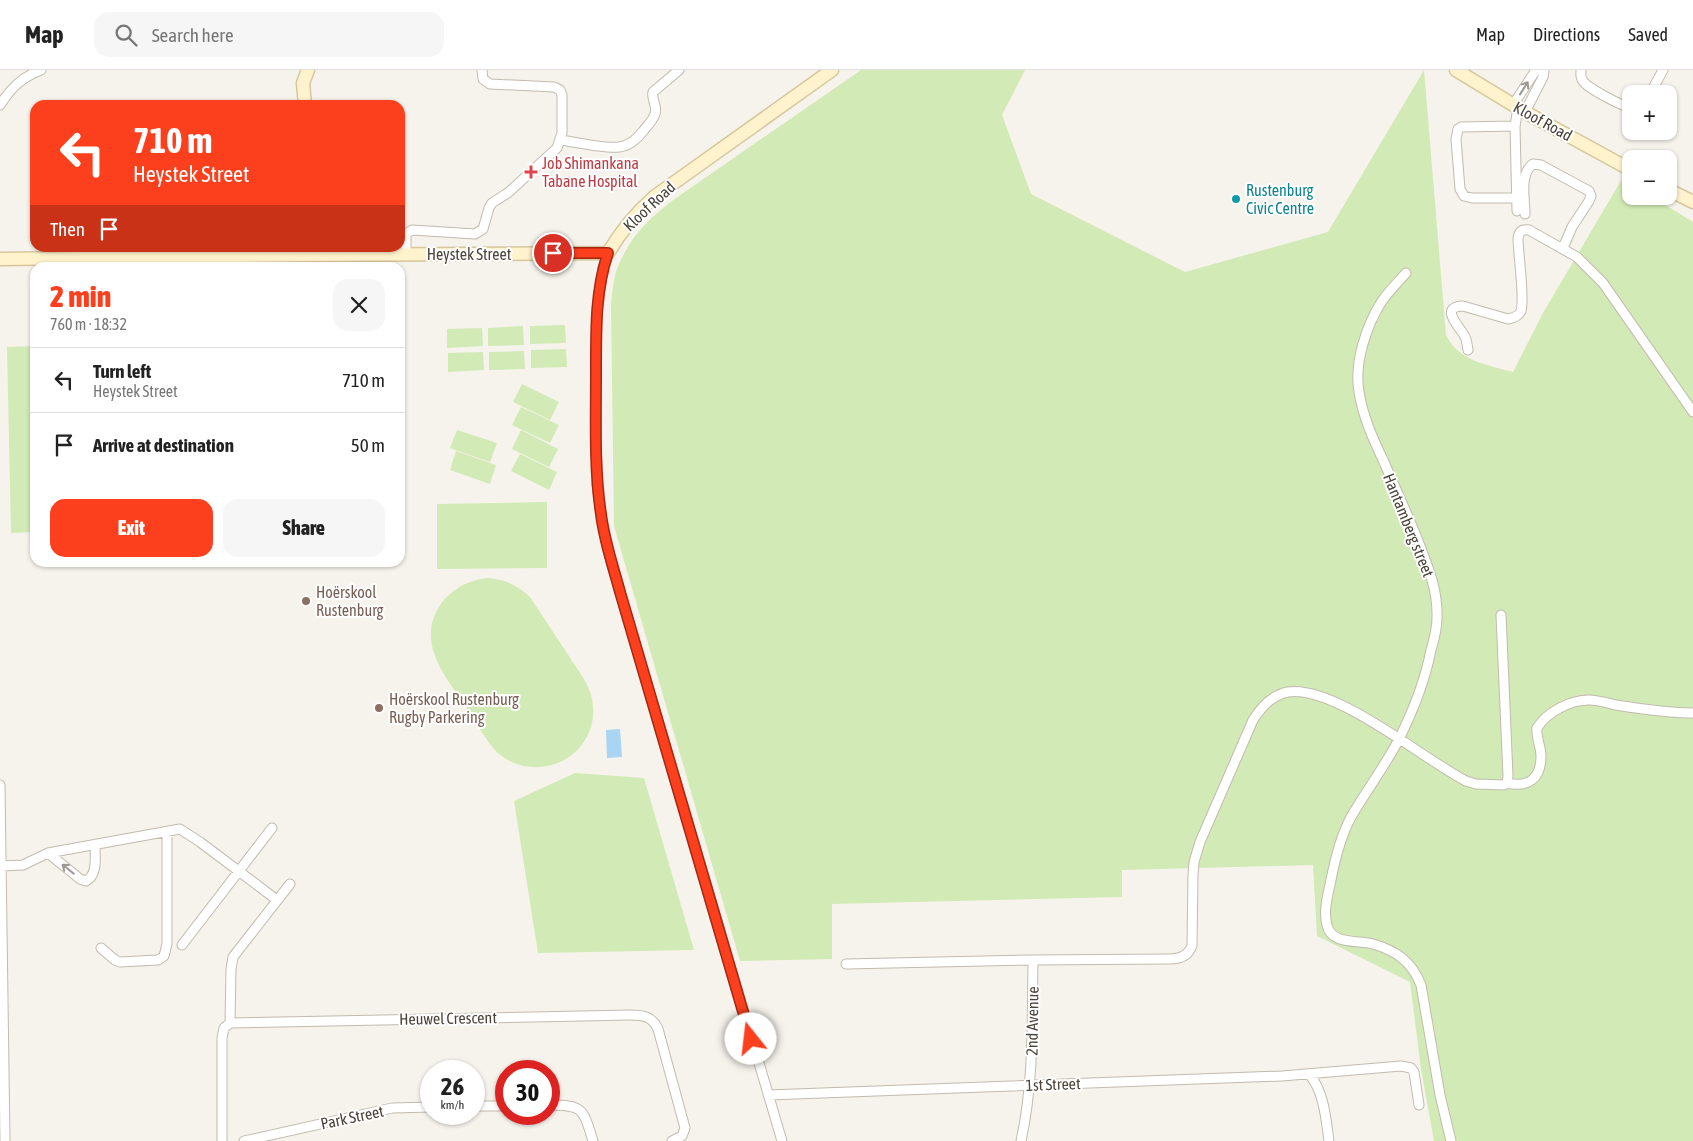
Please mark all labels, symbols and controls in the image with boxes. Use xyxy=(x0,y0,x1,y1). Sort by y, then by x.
search box xyxy=(94,12,444,57)
text: Map xyxy=(25,21,64,48)
icon: search xyxy=(112,21,140,49)
text: Search here xyxy=(152,24,234,46)
text: Map xyxy=(1476,24,1505,45)
text: Directions xyxy=(1533,24,1600,45)
text: Saved xyxy=(1628,24,1668,45)
one-way arrow xyxy=(1519,82,1529,96)
map controls xyxy=(1622,85,1677,205)
button: + xyxy=(1622,85,1677,140)
street label: Kloof Road xyxy=(1511,98,1575,144)
icon: left xyxy=(50,120,115,185)
text: 710 m xyxy=(133,120,212,160)
button: − xyxy=(1622,150,1677,205)
place label: Job Shimankana Tabane Hospital xyxy=(542,154,639,191)
text: Heystek Street xyxy=(133,161,249,187)
marker: Job Shimankana Tabane Hospital xyxy=(524,165,538,179)
street label: Kloof Road xyxy=(619,178,679,234)
place label: Rustenburg Civic Centre xyxy=(1246,181,1314,217)
marker: Rustenburg Civic Centre xyxy=(1230,193,1242,205)
icon: arrive xyxy=(95,215,123,243)
text: Then xyxy=(50,218,85,240)
pin xyxy=(532,232,574,274)
icon: arrive xyxy=(539,239,567,267)
street label: Heystek Street xyxy=(427,245,512,264)
text: 2 min xyxy=(50,279,111,313)
button: close xyxy=(333,279,385,331)
text: 760 m · 18:32 xyxy=(50,315,127,333)
text: Turn left xyxy=(93,360,151,382)
icon: left xyxy=(50,366,78,394)
text: 710 m xyxy=(342,369,385,391)
text: Heystek Street xyxy=(93,382,178,400)
icon: arrive xyxy=(50,431,78,459)
text: Arrive at destination xyxy=(93,434,234,456)
text: 50 m xyxy=(351,434,385,456)
street label: Hantamberg street xyxy=(1379,471,1438,580)
button: Exit xyxy=(50,499,213,557)
button: Share xyxy=(223,499,385,557)
place label: Hoërskool Rustenburg xyxy=(316,583,383,620)
marker: Hoërskool Rustenburg xyxy=(300,595,312,607)
place label: Hoërskool Rustenburg Rugby Parkering xyxy=(389,690,519,727)
marker: Hoërskool Rustenburg Rugby Parkering xyxy=(373,702,385,714)
one-way arrow xyxy=(62,864,75,875)
street label: 2nd Avenue xyxy=(1022,986,1042,1056)
street label: Heuwel Crescent xyxy=(399,1008,497,1028)
position arrow xyxy=(724,1012,776,1064)
speed limit sign: 30 xyxy=(495,1060,560,1125)
text: 26 xyxy=(441,1072,464,1100)
street label: 1st Street xyxy=(1025,1074,1081,1094)
text: km/h xyxy=(441,1098,464,1112)
street label: Park Street xyxy=(319,1101,386,1132)

